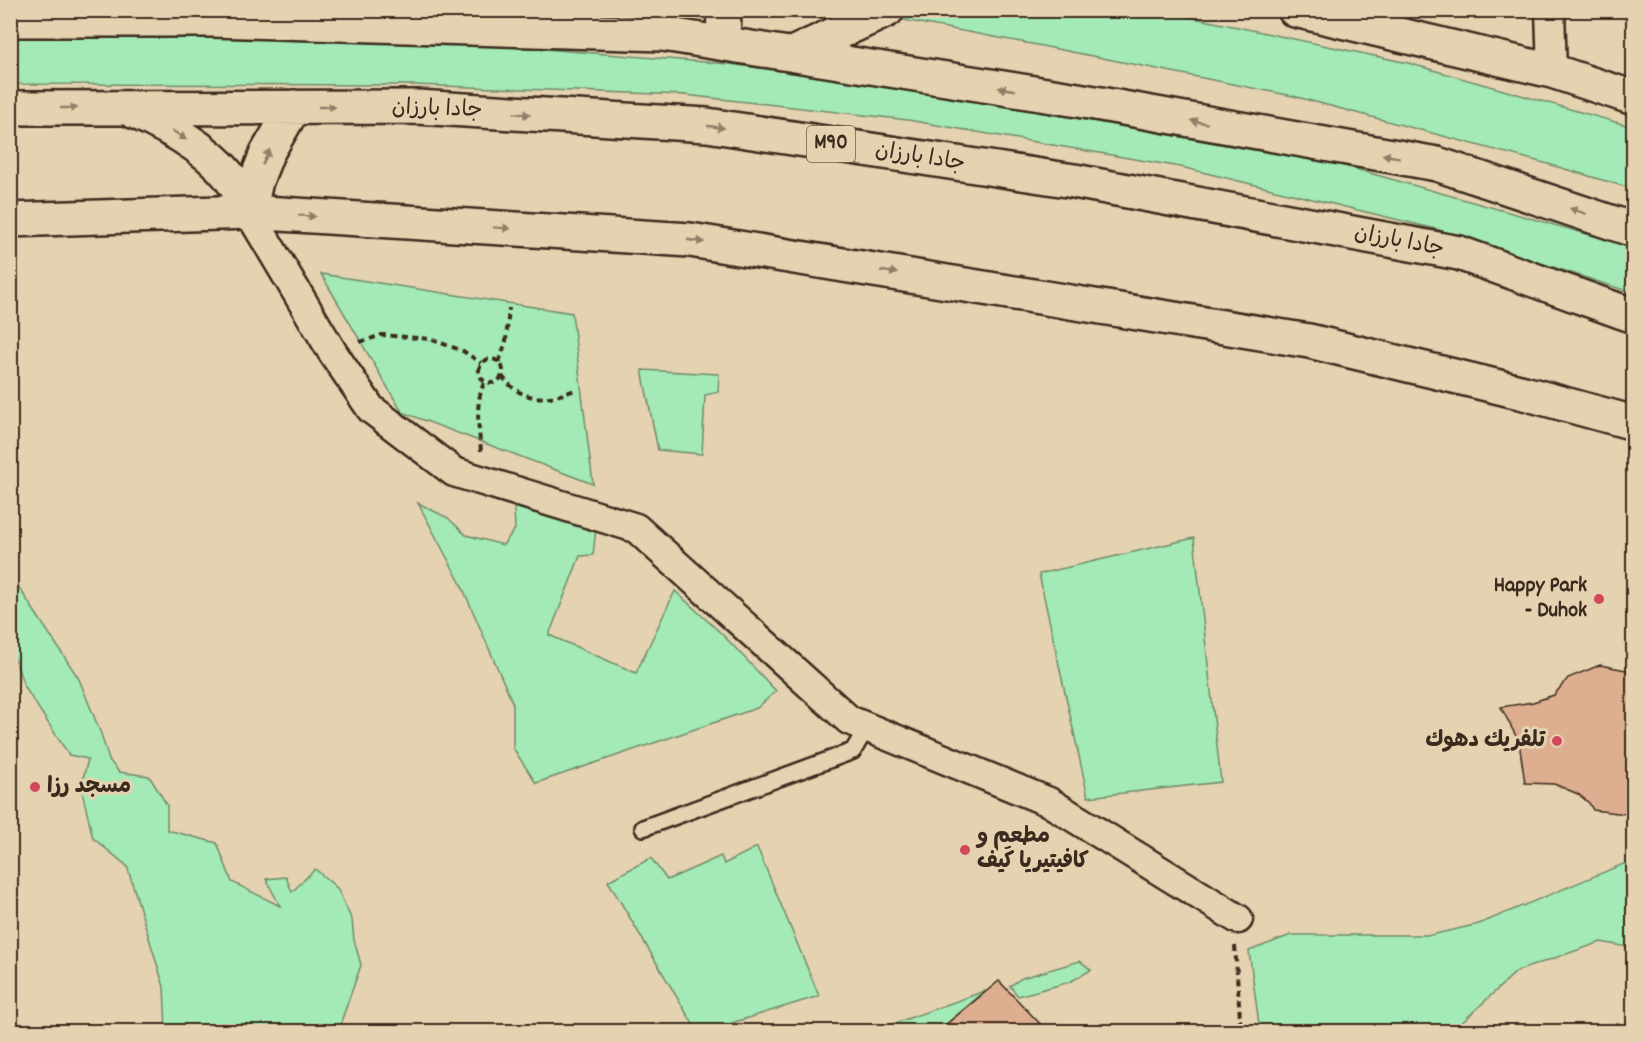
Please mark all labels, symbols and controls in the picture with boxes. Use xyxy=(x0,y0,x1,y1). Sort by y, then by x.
one-way arrow xyxy=(998,84,1017,93)
street label: جادا بارزان xyxy=(391,93,483,127)
one-way arrow xyxy=(317,102,336,112)
one-way arrow xyxy=(59,103,78,113)
one-way arrow xyxy=(512,109,531,118)
one-way arrow xyxy=(1190,117,1209,126)
one-way arrow xyxy=(707,122,726,131)
road number: M90 xyxy=(807,126,855,162)
one-way arrow xyxy=(170,129,186,141)
street label: جادا بارزان xyxy=(873,136,967,180)
one-way arrow xyxy=(261,149,270,166)
one-way arrow xyxy=(1382,151,1401,160)
one-way arrow xyxy=(1569,206,1587,216)
one-way arrow xyxy=(298,211,317,220)
street label: جادا بارزان xyxy=(1351,218,1447,266)
one-way arrow xyxy=(492,223,511,233)
one-way arrow xyxy=(687,236,706,245)
one-way arrow xyxy=(879,267,898,276)
place label: Happy Park - Duhok xyxy=(1494,571,1587,627)
marker: Happy Park - Duhok xyxy=(1592,592,1606,606)
place label: تلفريك دهوك xyxy=(1425,726,1546,757)
marker: تلفريك دهوك xyxy=(1550,734,1564,748)
place label: مسجد رزا xyxy=(47,772,131,803)
marker: مسجد رزا xyxy=(28,780,42,794)
place label: مطعم و كافيتيريا كَيف xyxy=(975,822,1089,878)
marker: مطعم و كافيتيريا كَيف xyxy=(958,843,972,857)

